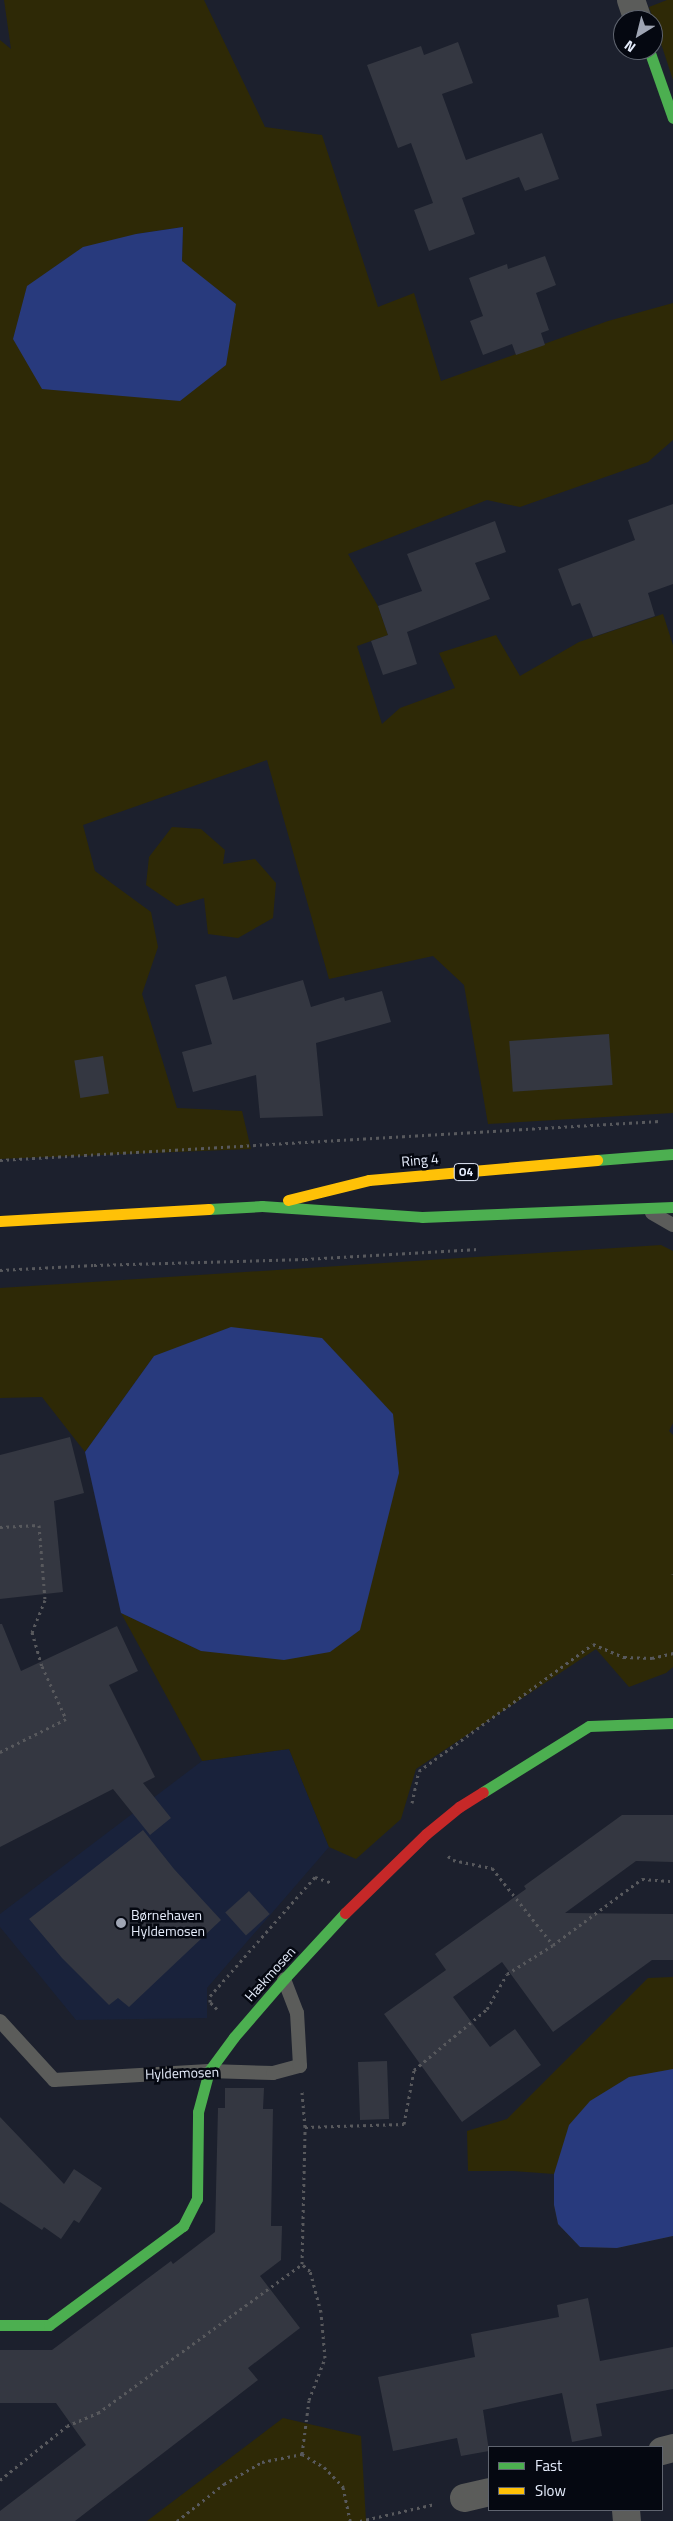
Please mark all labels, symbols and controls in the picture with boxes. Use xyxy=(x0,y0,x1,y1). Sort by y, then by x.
north arrow xyxy=(613,10,663,60)
text: N xyxy=(619,35,640,58)
street label: Ring 4 xyxy=(401,1150,439,1170)
road number: O4 xyxy=(454,1162,478,1182)
place label: Børnehaven Hyldemosen xyxy=(131,1907,205,1940)
marker: Børnehaven Hyldemosen xyxy=(115,1917,127,1929)
street label: Hækmosen xyxy=(241,1943,299,2005)
street label: Hyldemosen xyxy=(145,2063,219,2083)
legend xyxy=(488,2446,663,2511)
text: Fast xyxy=(535,2454,562,2477)
text: Slow xyxy=(535,2479,566,2502)

